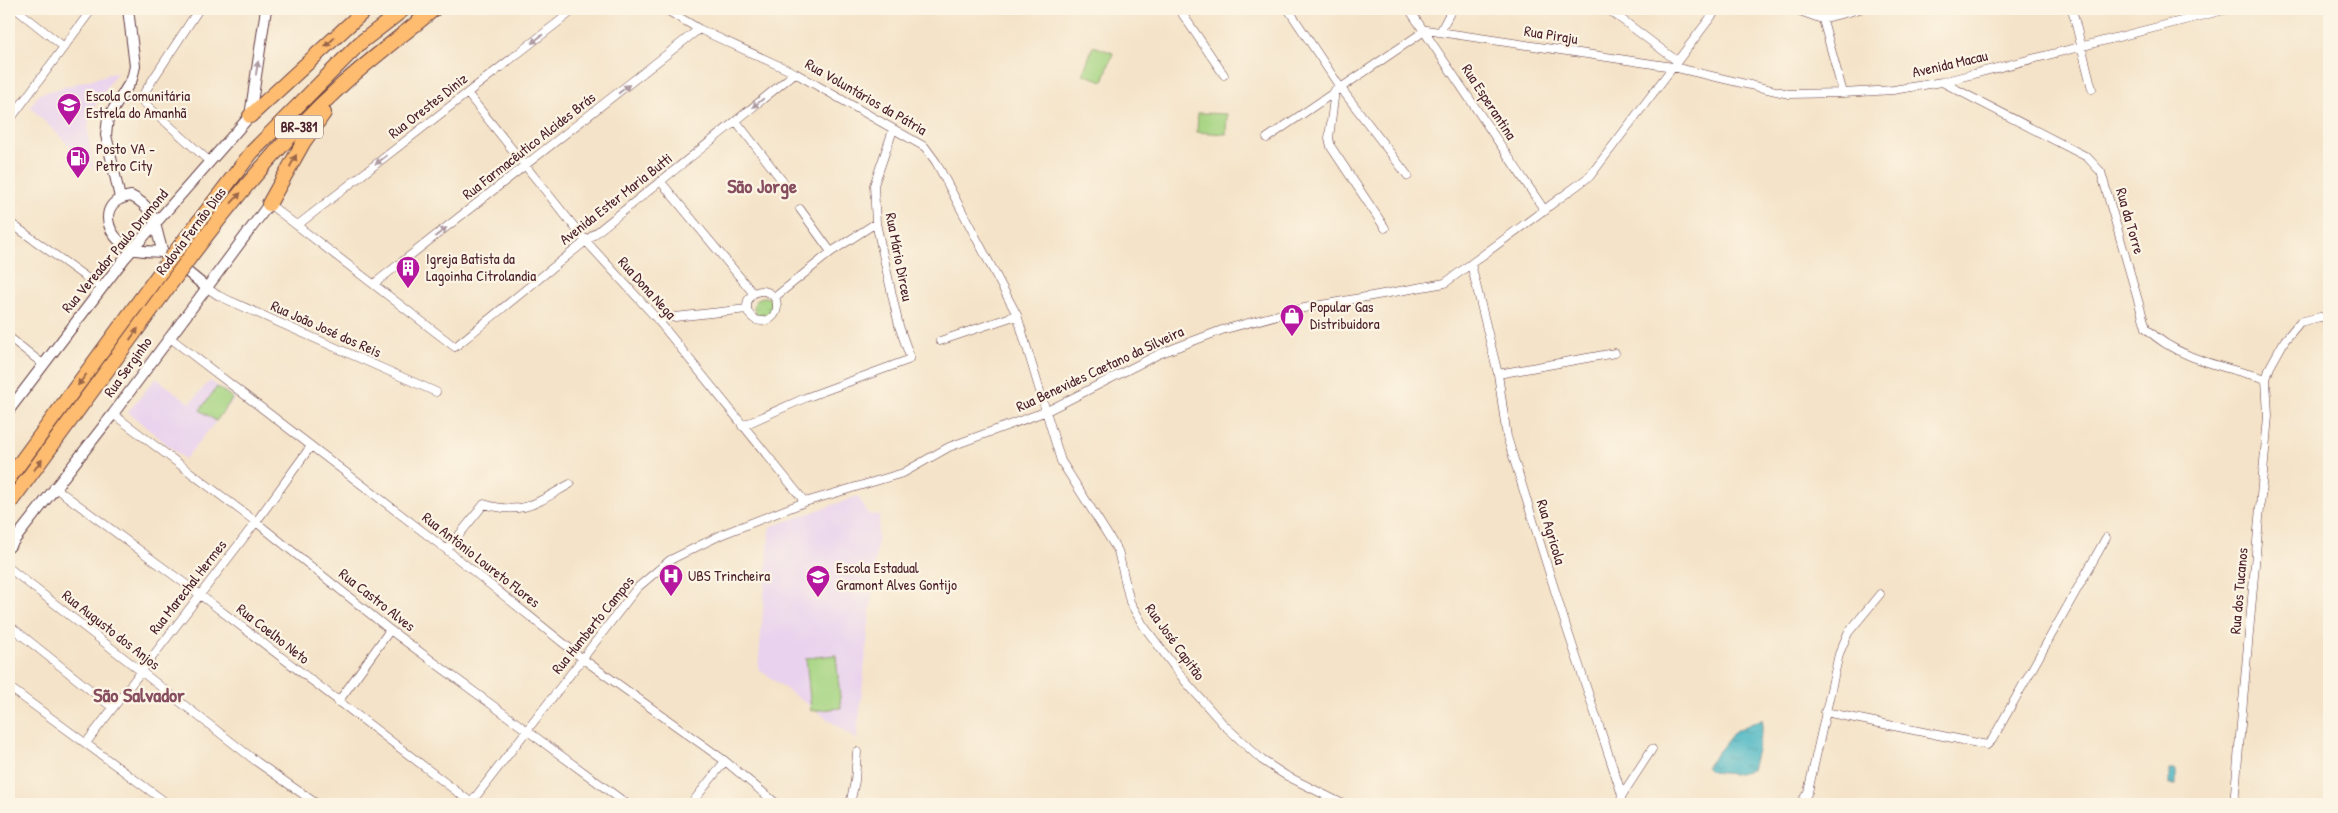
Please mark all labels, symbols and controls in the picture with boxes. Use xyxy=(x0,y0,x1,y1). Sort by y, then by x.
street label: Rua Piraju xyxy=(1523,20,1579,49)
one-way arrow xyxy=(530,33,543,44)
one-way arrow xyxy=(324,36,336,48)
street label: Avenida Macau xyxy=(1910,45,1990,82)
street label: Rua Voluntários da Pátria xyxy=(802,53,931,140)
one-way arrow xyxy=(254,59,262,75)
street label: Rua Esperantina xyxy=(1457,60,1522,144)
street label: Rua Orestes Diniz xyxy=(384,68,472,143)
one-way arrow xyxy=(617,83,630,94)
place label: Escola Comunitária Estrela do Amanhã xyxy=(86,85,190,123)
street label: Rua Farmacêutico Alcides Brás xyxy=(458,87,600,204)
school or university icon: Escola Comunitária Estrela do Amanhã xyxy=(56,92,82,126)
one-way arrow xyxy=(751,98,764,109)
road number: BR-381 xyxy=(275,115,323,138)
place label: Posto VA - Petro City xyxy=(96,138,155,176)
fuel station icon: Posto VA - Petro City xyxy=(65,145,91,179)
street label: Avenida Ester Maria Butti xyxy=(555,148,677,249)
one-way arrow xyxy=(289,154,297,168)
one-way arrow xyxy=(375,155,388,166)
district label: São Jorge xyxy=(727,172,797,200)
street label: Rodovia Fernão Dias xyxy=(151,182,231,279)
street label: Rua Vereador Paulo Drumond xyxy=(57,184,173,317)
street label: Rua da Torre xyxy=(2111,185,2150,256)
one-way arrow xyxy=(230,192,242,204)
street label: Rua Mário Dirceu xyxy=(881,211,918,303)
one-way arrow xyxy=(434,227,447,238)
place label: Igreja Batista da Lagoinha Citrolandia xyxy=(426,248,536,286)
street label: Rua Dona Nega xyxy=(613,252,681,324)
building icon: Igreja Batista da Lagoinha Citrolandia xyxy=(395,255,421,289)
street label: Rua João José dos Reis xyxy=(268,295,385,362)
place label: Popular Gas Distribuidora xyxy=(1310,296,1380,334)
shop icon: Popular Gas Distribuidora xyxy=(1279,303,1305,337)
street label: Rua Benevides Caetano da Silveira xyxy=(1013,320,1187,417)
one-way arrow xyxy=(129,327,139,341)
street label: Rua Serginho xyxy=(99,332,157,401)
one-way arrow xyxy=(77,373,87,387)
one-way arrow xyxy=(33,458,43,472)
street label: Rua Agricola xyxy=(1532,497,1571,567)
street label: Rua Antônio Loureto Flores xyxy=(418,507,545,612)
street label: Rua Marechal Hermes xyxy=(144,535,231,638)
street label: Rua dos Tucanos xyxy=(2224,547,2253,635)
place label: Escola Estadual Gramont Alves Gontijo xyxy=(836,557,957,595)
street label: Rua Castro Alves xyxy=(335,563,420,636)
hospital icon: UBS Trincheira xyxy=(658,563,684,597)
school or university icon: Escola Estadual Gramont Alves Gontijo xyxy=(805,564,831,598)
place label: UBS Trincheira xyxy=(688,565,770,586)
street label: Rua Humberto Campos xyxy=(547,571,639,678)
street label: Rua Augusto dos Anjos xyxy=(58,585,165,675)
street label: Rua Coelho Neto xyxy=(232,598,314,669)
street label: Rua José Capitão xyxy=(1140,599,1210,684)
district label: São Salvador xyxy=(93,681,185,708)

